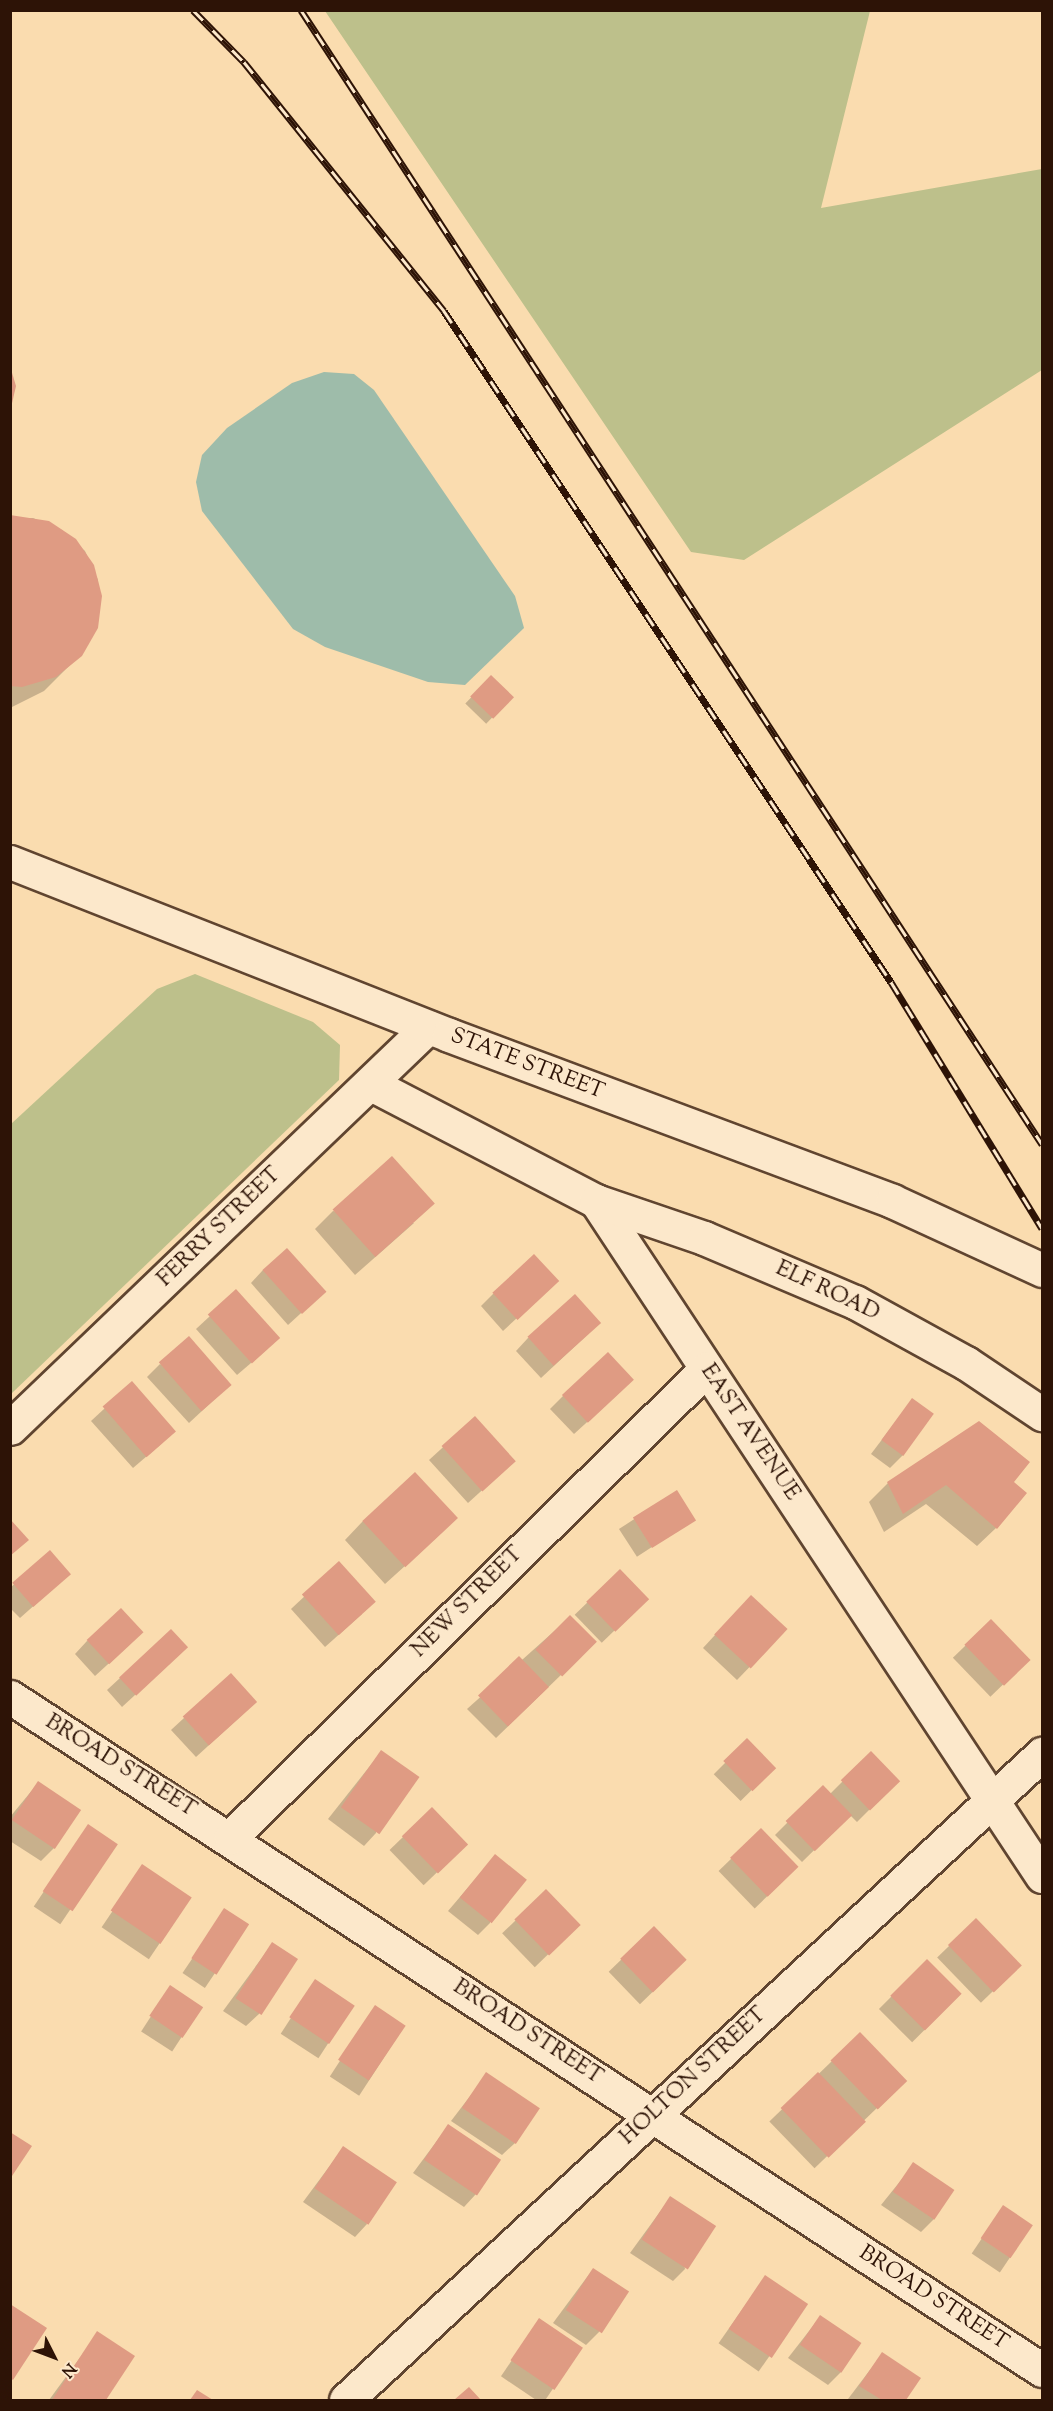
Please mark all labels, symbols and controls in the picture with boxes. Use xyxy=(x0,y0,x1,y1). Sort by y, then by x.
street label: STATE STREET xyxy=(446,1024,608,1106)
street label: FERRY STREET xyxy=(153,1163,287,1293)
street label: ELF ROAD xyxy=(771,1256,883,1328)
street label: EAST AVENUE xyxy=(694,1360,804,1506)
street label: NEW STREET xyxy=(407,1542,529,1664)
street label: BROAD STREET xyxy=(40,1710,200,1824)
street label: BROAD STREET xyxy=(447,1975,607,2091)
street label: HOLTON STREET xyxy=(615,2003,773,2151)
street label: BROAD STREET xyxy=(853,2241,1013,2357)
north arrow xyxy=(24,2327,84,2387)
text: N xyxy=(55,2357,81,2382)

